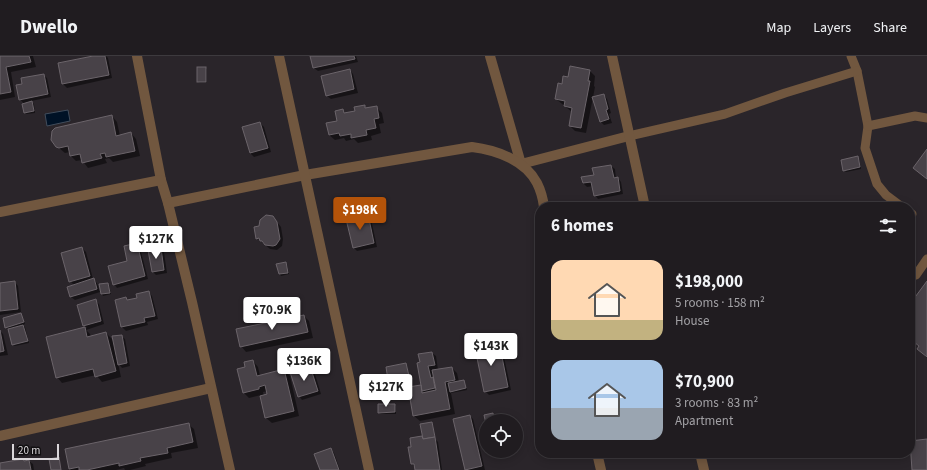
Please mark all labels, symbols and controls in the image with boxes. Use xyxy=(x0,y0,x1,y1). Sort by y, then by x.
text: Dwello xyxy=(20,14,78,41)
text: Map xyxy=(766,18,791,38)
text: Layers xyxy=(813,18,851,38)
text: Share xyxy=(873,18,907,38)
pin: $198K xyxy=(332,197,388,231)
text: $198K xyxy=(342,201,378,219)
text: 6 homes xyxy=(551,214,613,238)
icon: filters xyxy=(877,215,899,237)
pin: $127K xyxy=(128,226,184,260)
text: $127K xyxy=(138,230,174,248)
text: $198,000 xyxy=(675,270,743,294)
icon: home xyxy=(583,276,631,324)
text: 5 rooms · 158 m² xyxy=(675,294,765,312)
pin: $70.9K xyxy=(239,297,305,331)
text: $70.9K xyxy=(252,301,292,319)
text: House xyxy=(675,312,710,330)
pin: $143K xyxy=(463,333,519,367)
text: $143K xyxy=(473,337,509,355)
pin: $136K xyxy=(276,348,332,382)
text: $136K xyxy=(286,352,322,370)
text: $70,900 xyxy=(675,370,734,394)
pin: $127K xyxy=(358,374,414,408)
icon: home xyxy=(583,376,631,424)
text: $127K xyxy=(368,378,404,396)
text: 3 rooms · 83 m² xyxy=(675,394,758,412)
text: Apartment xyxy=(675,412,733,430)
map controls xyxy=(479,414,523,458)
button: locate xyxy=(479,414,523,458)
scale bar xyxy=(12,442,59,461)
text: 20 m xyxy=(18,443,40,458)

